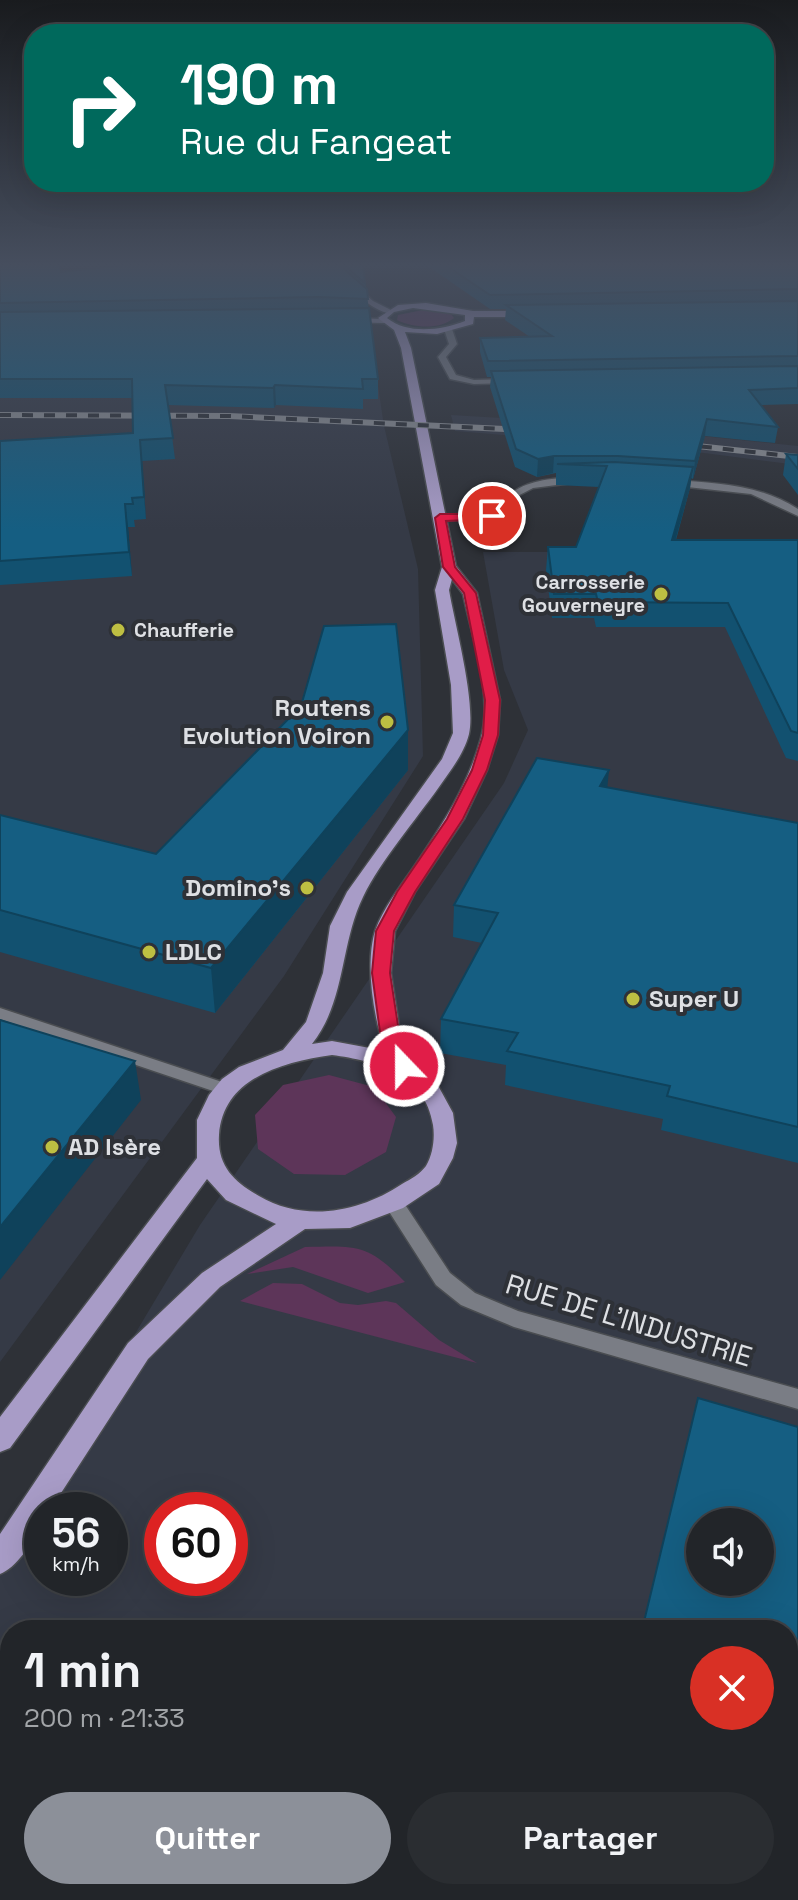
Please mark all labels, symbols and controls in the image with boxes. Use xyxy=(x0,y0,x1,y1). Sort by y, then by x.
text: 190 m xyxy=(180,49,338,120)
icon: right xyxy=(48,56,152,160)
text: Rue du Fangeat xyxy=(180,119,452,165)
pin xyxy=(458,482,526,550)
icon: arrive xyxy=(470,494,514,538)
place label: Carrosserie Gouverneyre xyxy=(522,569,645,618)
marker: Carrosserie Gouverneyre xyxy=(652,585,670,603)
place label: Chaufferie xyxy=(134,617,234,643)
marker: Chaufferie xyxy=(109,621,127,639)
place label: Routens Evolution Voiron xyxy=(183,692,371,751)
marker: Routens Evolution Voiron xyxy=(378,713,396,731)
place label: Domino's xyxy=(185,872,291,903)
marker: Domino's xyxy=(298,879,316,897)
place label: LDLC xyxy=(165,936,222,967)
marker: LDLC xyxy=(140,943,158,961)
place label: Super U xyxy=(649,983,739,1014)
marker: Super U xyxy=(624,990,642,1008)
position arrow xyxy=(362,1024,446,1108)
place label: AD Isère xyxy=(68,1131,161,1162)
marker: AD Isère xyxy=(43,1138,61,1156)
street label: RUE DE L'INDUSTRIE xyxy=(501,1265,757,1375)
speed limit sign: 60 xyxy=(144,1492,248,1596)
text: 56 xyxy=(52,1508,100,1559)
map controls xyxy=(686,1508,774,1596)
button: sound xyxy=(686,1508,774,1596)
text: km/h xyxy=(52,1551,100,1577)
text: 1 min xyxy=(24,1640,141,1701)
button: close xyxy=(690,1646,774,1730)
text: 200 m · 21:33 xyxy=(24,1701,185,1735)
button: Quitter xyxy=(24,1792,391,1884)
button: Partager xyxy=(407,1792,774,1884)

